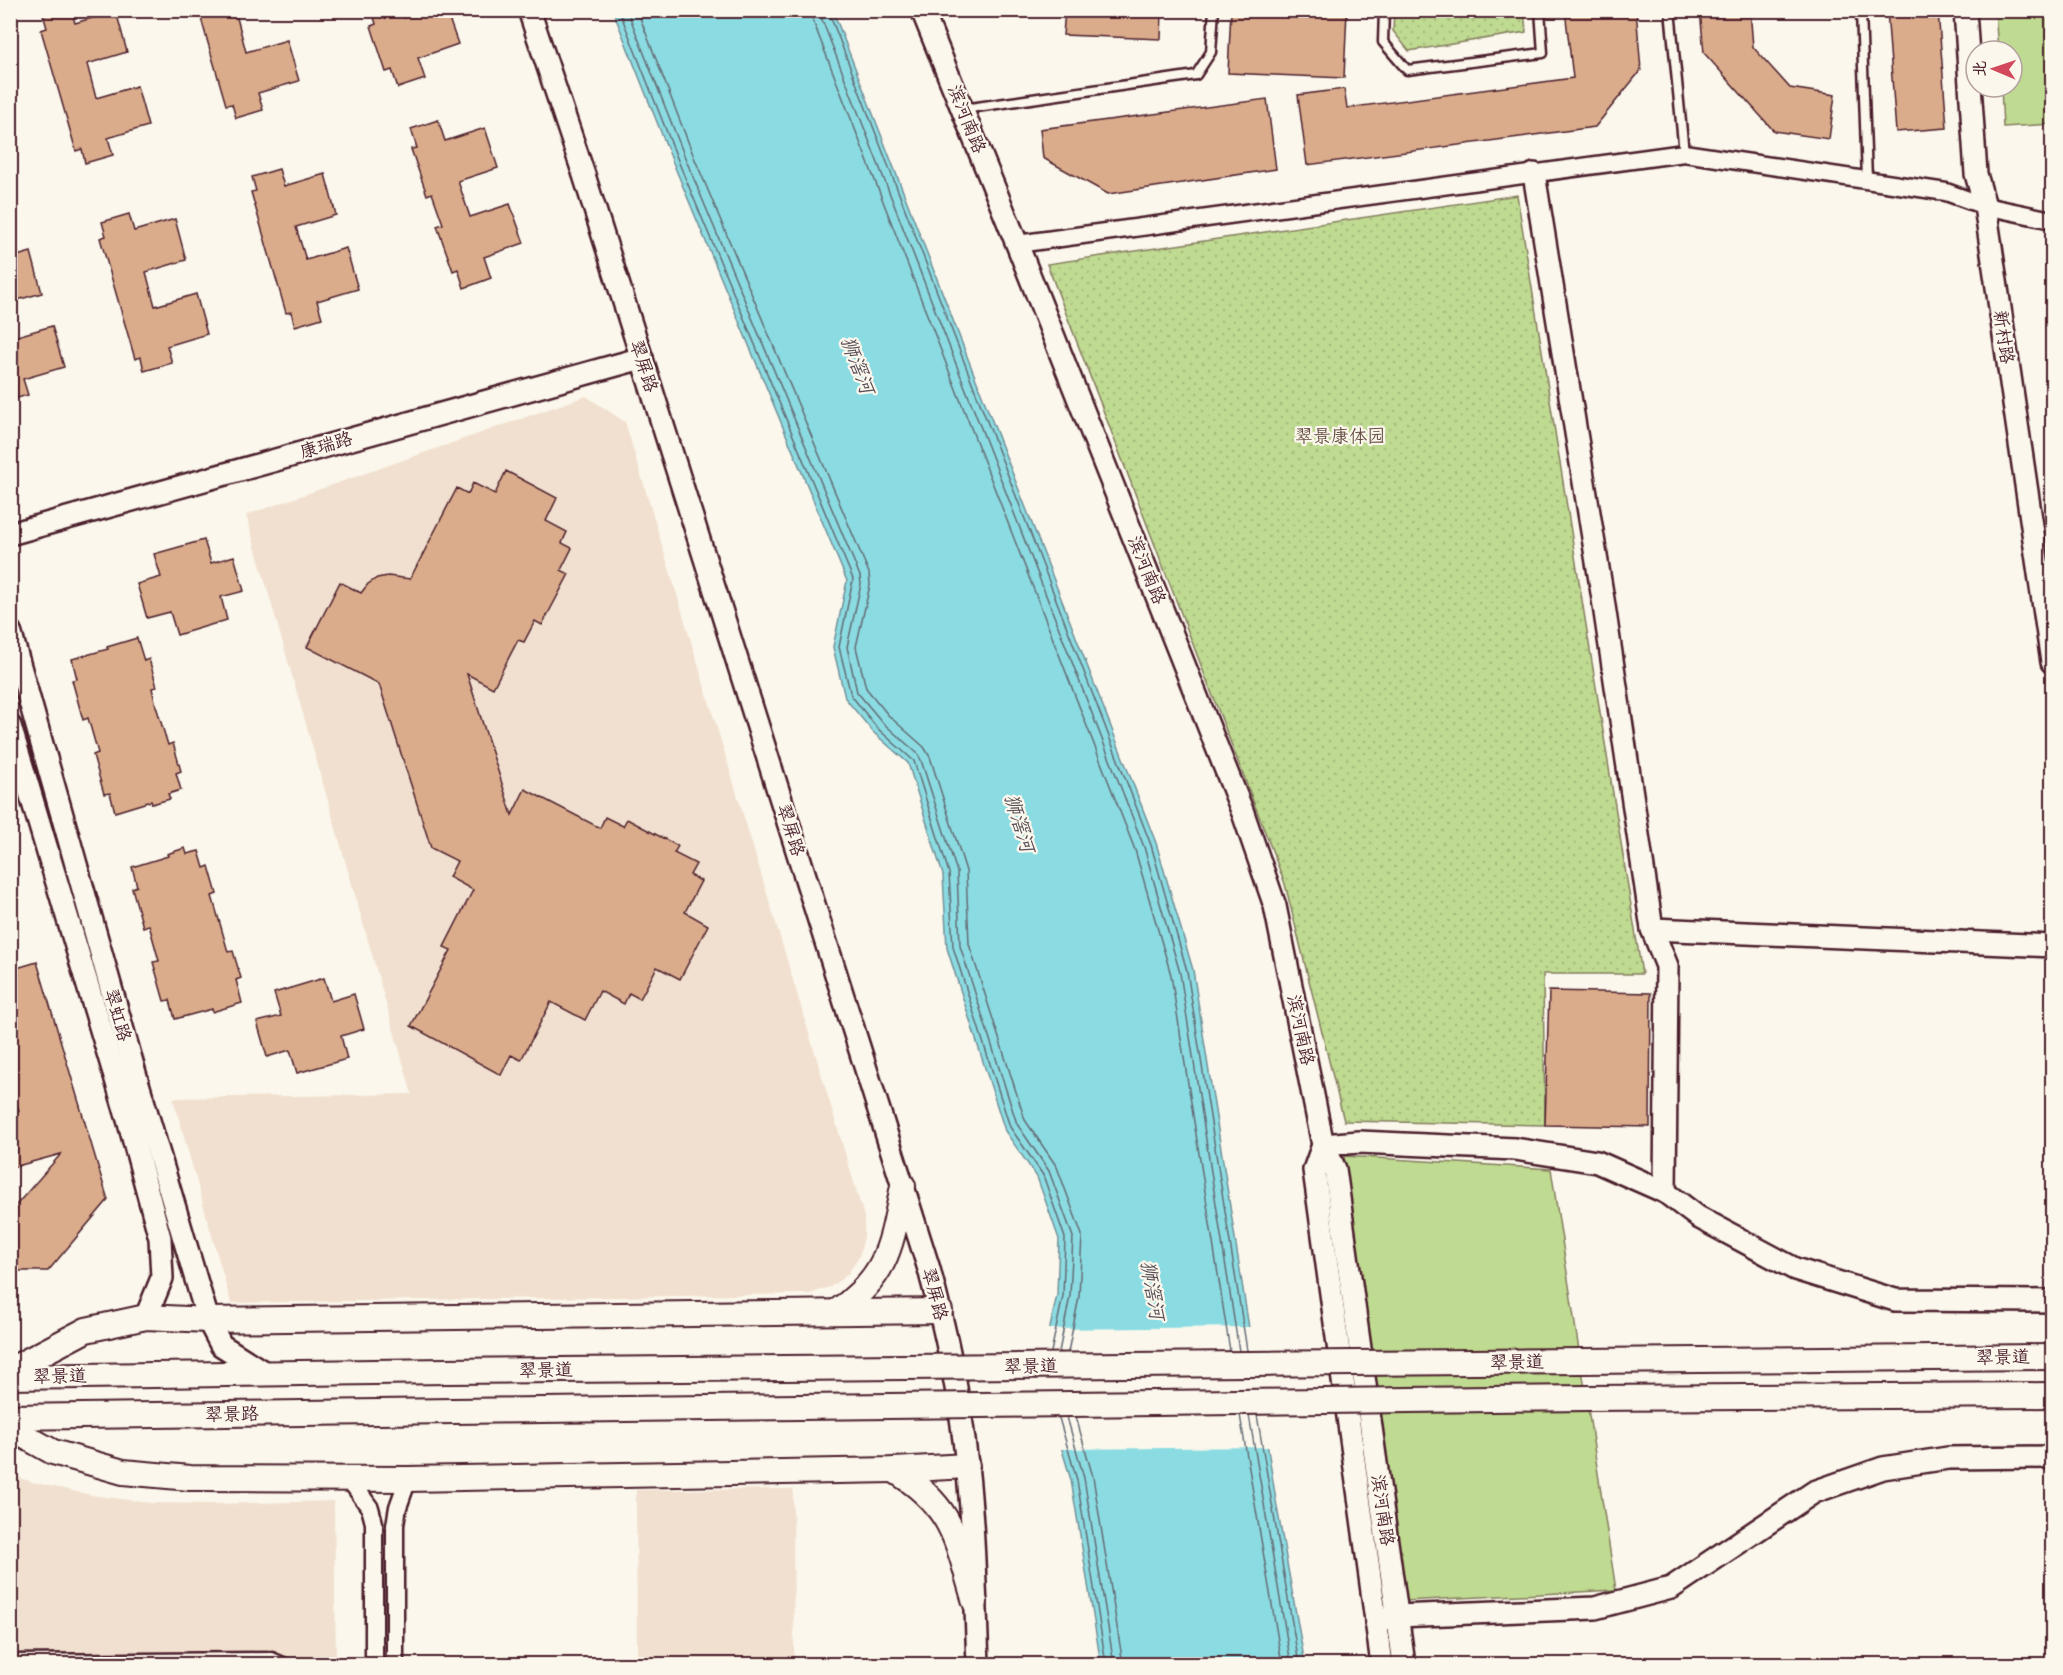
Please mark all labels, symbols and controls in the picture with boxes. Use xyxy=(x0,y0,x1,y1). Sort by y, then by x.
north arrow xyxy=(1964,39,2024,99)
text: 北 xyxy=(1965,60,1994,77)
street label: 滨河南路 xyxy=(939,80,995,158)
street label: 新村路 xyxy=(1984,308,2024,366)
water label: 狮滘河 xyxy=(830,331,886,402)
street label: 翠屏路 xyxy=(620,335,668,397)
park label: 翠景康体园 xyxy=(1295,420,1385,452)
street label: 康瑞路 xyxy=(296,422,356,468)
street label: 滨河南路 xyxy=(1119,531,1175,609)
water label: 狮滘河 xyxy=(994,789,1046,860)
street label: 翠屏路 xyxy=(768,800,814,860)
street label: 翠虹路 xyxy=(95,985,141,1045)
street label: 滨河南路 xyxy=(1278,991,1324,1069)
water label: 狮滘河 xyxy=(1130,1258,1175,1326)
street label: 翠屏路 xyxy=(913,1264,957,1324)
street label: 翠景道 xyxy=(1976,1341,2030,1373)
street label: 翠景道 xyxy=(1490,1346,1544,1378)
street label: 翠景道 xyxy=(1004,1350,1058,1382)
street label: 翠景道 xyxy=(519,1354,573,1386)
street label: 翠景道 xyxy=(33,1360,87,1392)
street label: 翠景路 xyxy=(205,1398,259,1430)
street label: 滨河南路 xyxy=(1362,1472,1404,1548)

